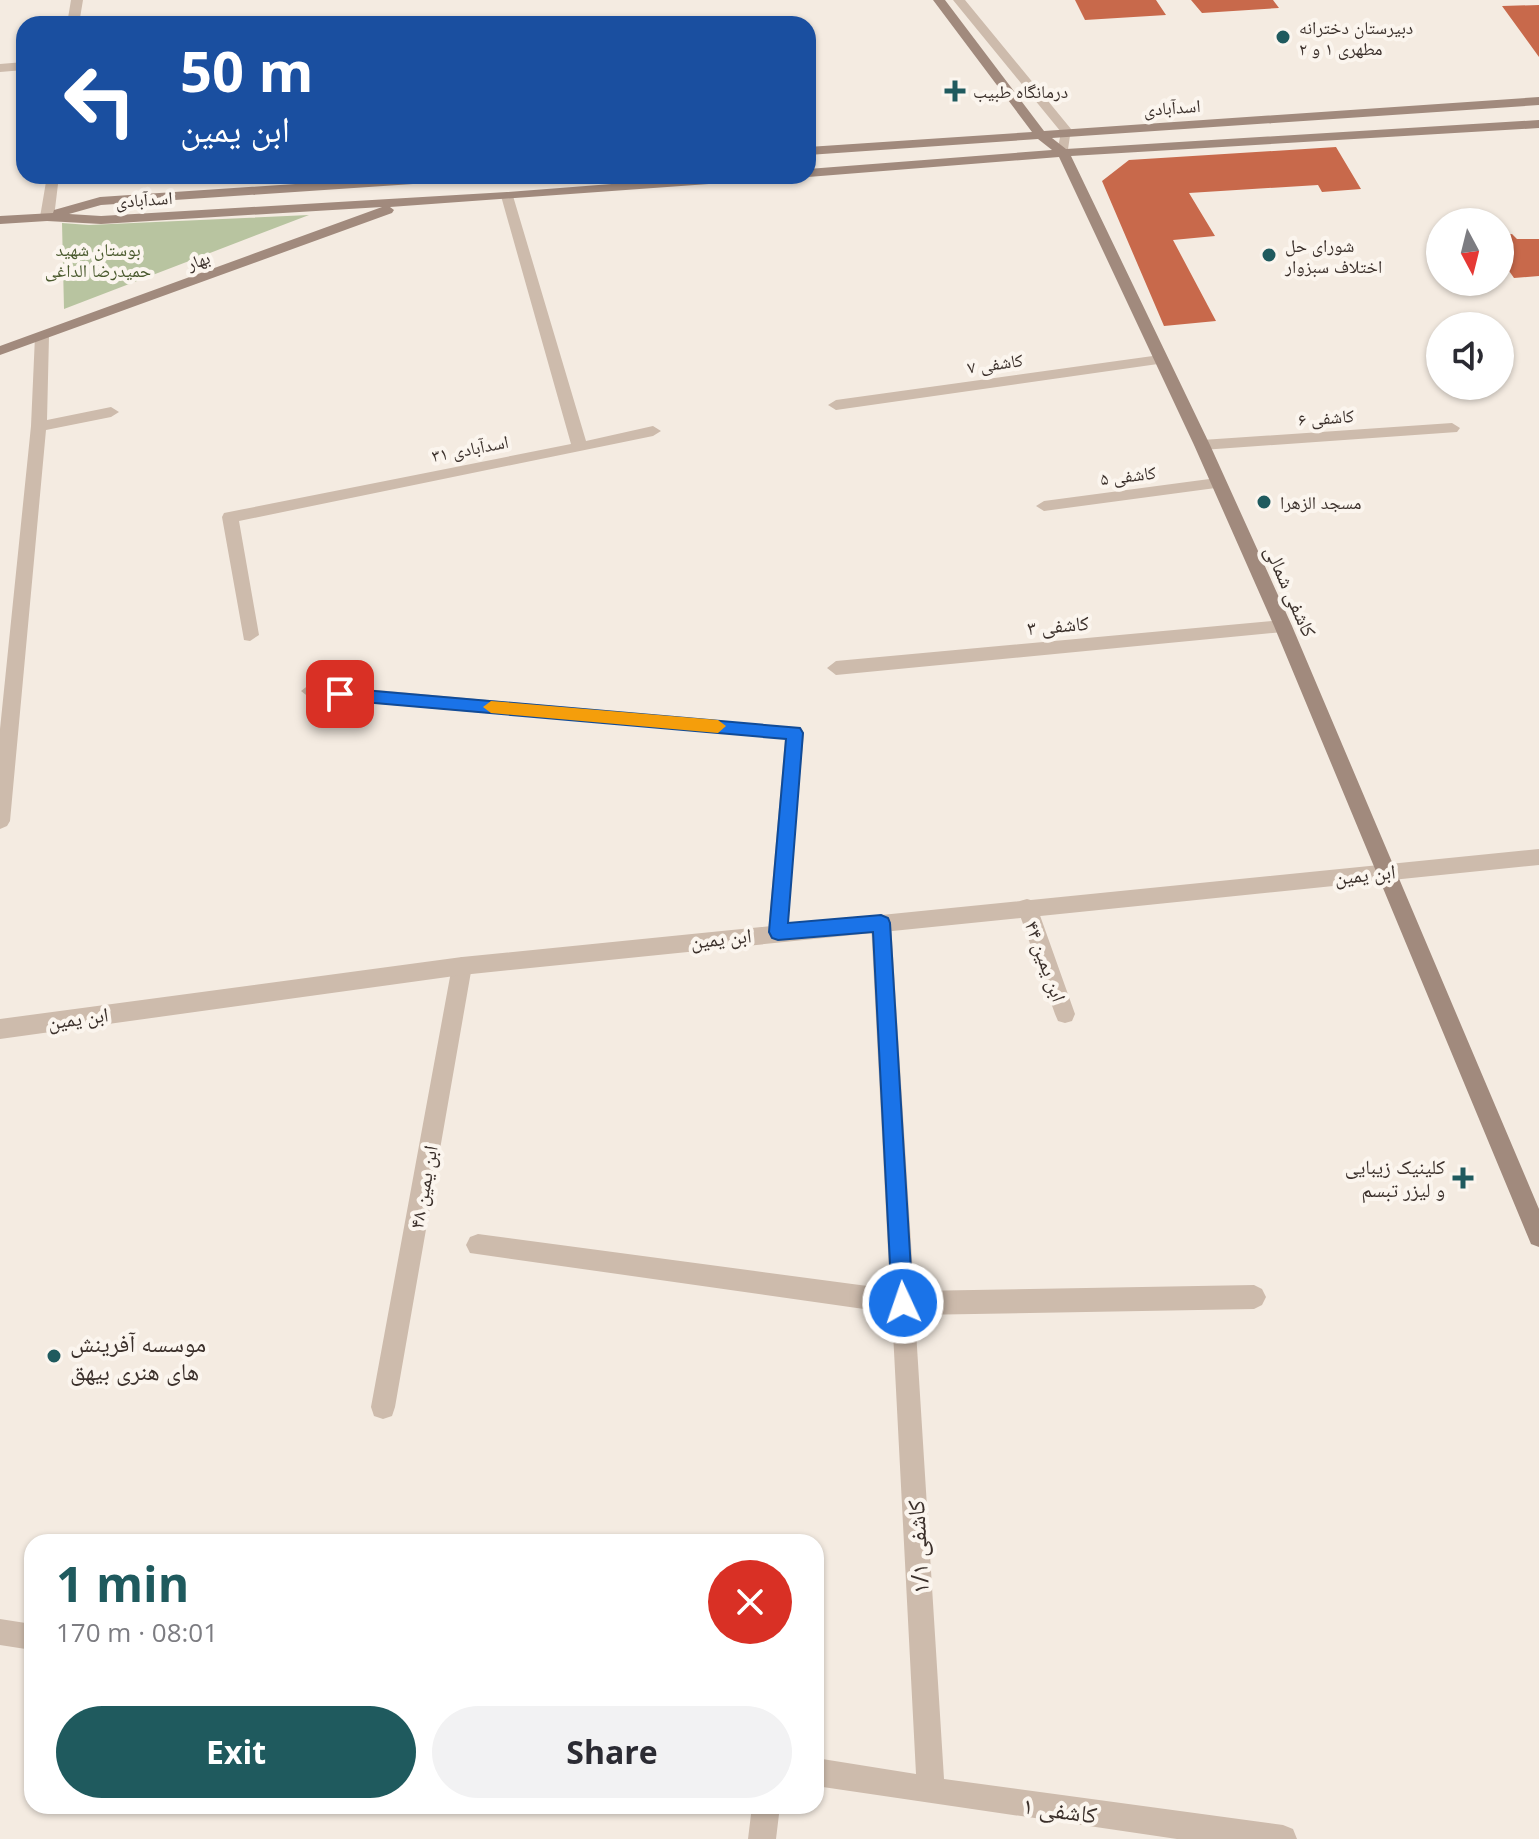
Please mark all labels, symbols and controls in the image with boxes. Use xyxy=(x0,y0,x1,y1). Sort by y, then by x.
place label: دبیرستان دخترانه مطهری ۱ و ۲ xyxy=(1299,15,1413,60)
marker: دبیرستان دخترانه مطهری ۱ و ۲ xyxy=(1274,28,1292,46)
text: 50 m xyxy=(180,32,314,108)
icon: left xyxy=(48,48,152,152)
place label: درمانگاه طبیب xyxy=(973,79,1068,103)
marker: درمانگاه طبیب xyxy=(944,80,966,102)
street label: اسدآبادی xyxy=(1143,93,1201,121)
text: ابن یمین xyxy=(180,104,290,153)
street label: اسدآبادی xyxy=(115,185,173,213)
north arrow xyxy=(1426,208,1514,296)
map controls xyxy=(1426,208,1514,400)
place label: شورای حل اختلاف سبزوار xyxy=(1284,233,1382,278)
park label: بوستان شهید حمیدرضا الداغی xyxy=(45,237,151,282)
street label: بهار xyxy=(182,245,213,276)
marker: شورای حل اختلاف سبزوار xyxy=(1260,246,1278,264)
button: sound xyxy=(1426,312,1514,400)
street label: کاشفی ۷ xyxy=(966,347,1025,379)
street label: کاشفی ۶ xyxy=(1297,403,1355,431)
street label: اسدآبادی ۳۱ xyxy=(429,429,511,467)
street label: کاشفی ۵ xyxy=(1099,460,1158,490)
place label: مسجد الزهرا xyxy=(1280,490,1361,514)
marker: مسجد الزهرا xyxy=(1255,493,1273,511)
street label: کاشفی شمالی xyxy=(1259,541,1323,641)
street label: کاشفی ۳ xyxy=(1026,609,1090,641)
pin xyxy=(306,660,374,728)
icon: arrive xyxy=(318,672,362,716)
street label: ابن یمین xyxy=(1333,857,1397,891)
street label: ابن یمین ۴۴ xyxy=(1019,917,1073,1005)
street label: ابن یمین xyxy=(689,921,753,955)
street label: ابن یمین xyxy=(46,1000,110,1036)
street label: ابن یمین ۴۸ xyxy=(402,1143,444,1231)
place label: کلینیک زیبایی و لیزر تبسم xyxy=(1345,1153,1445,1204)
marker: کلینیک زیبایی و لیزر تبسم xyxy=(1452,1167,1474,1189)
position arrow xyxy=(861,1261,945,1345)
place label: موسسه آفرینش های هنری بیهق xyxy=(70,1326,206,1387)
marker: موسسه آفرینش های هنری بیهق xyxy=(45,1347,63,1365)
street label: کاشفی ۱/۱ xyxy=(898,1499,936,1595)
text: 1 min xyxy=(56,1551,189,1616)
button: close xyxy=(708,1560,792,1644)
text: 170 m · 08:01 xyxy=(56,1614,218,1650)
button: Exit xyxy=(56,1706,416,1798)
button: Share xyxy=(432,1706,792,1798)
street label: کاشفی ۱ xyxy=(1021,1787,1099,1831)

